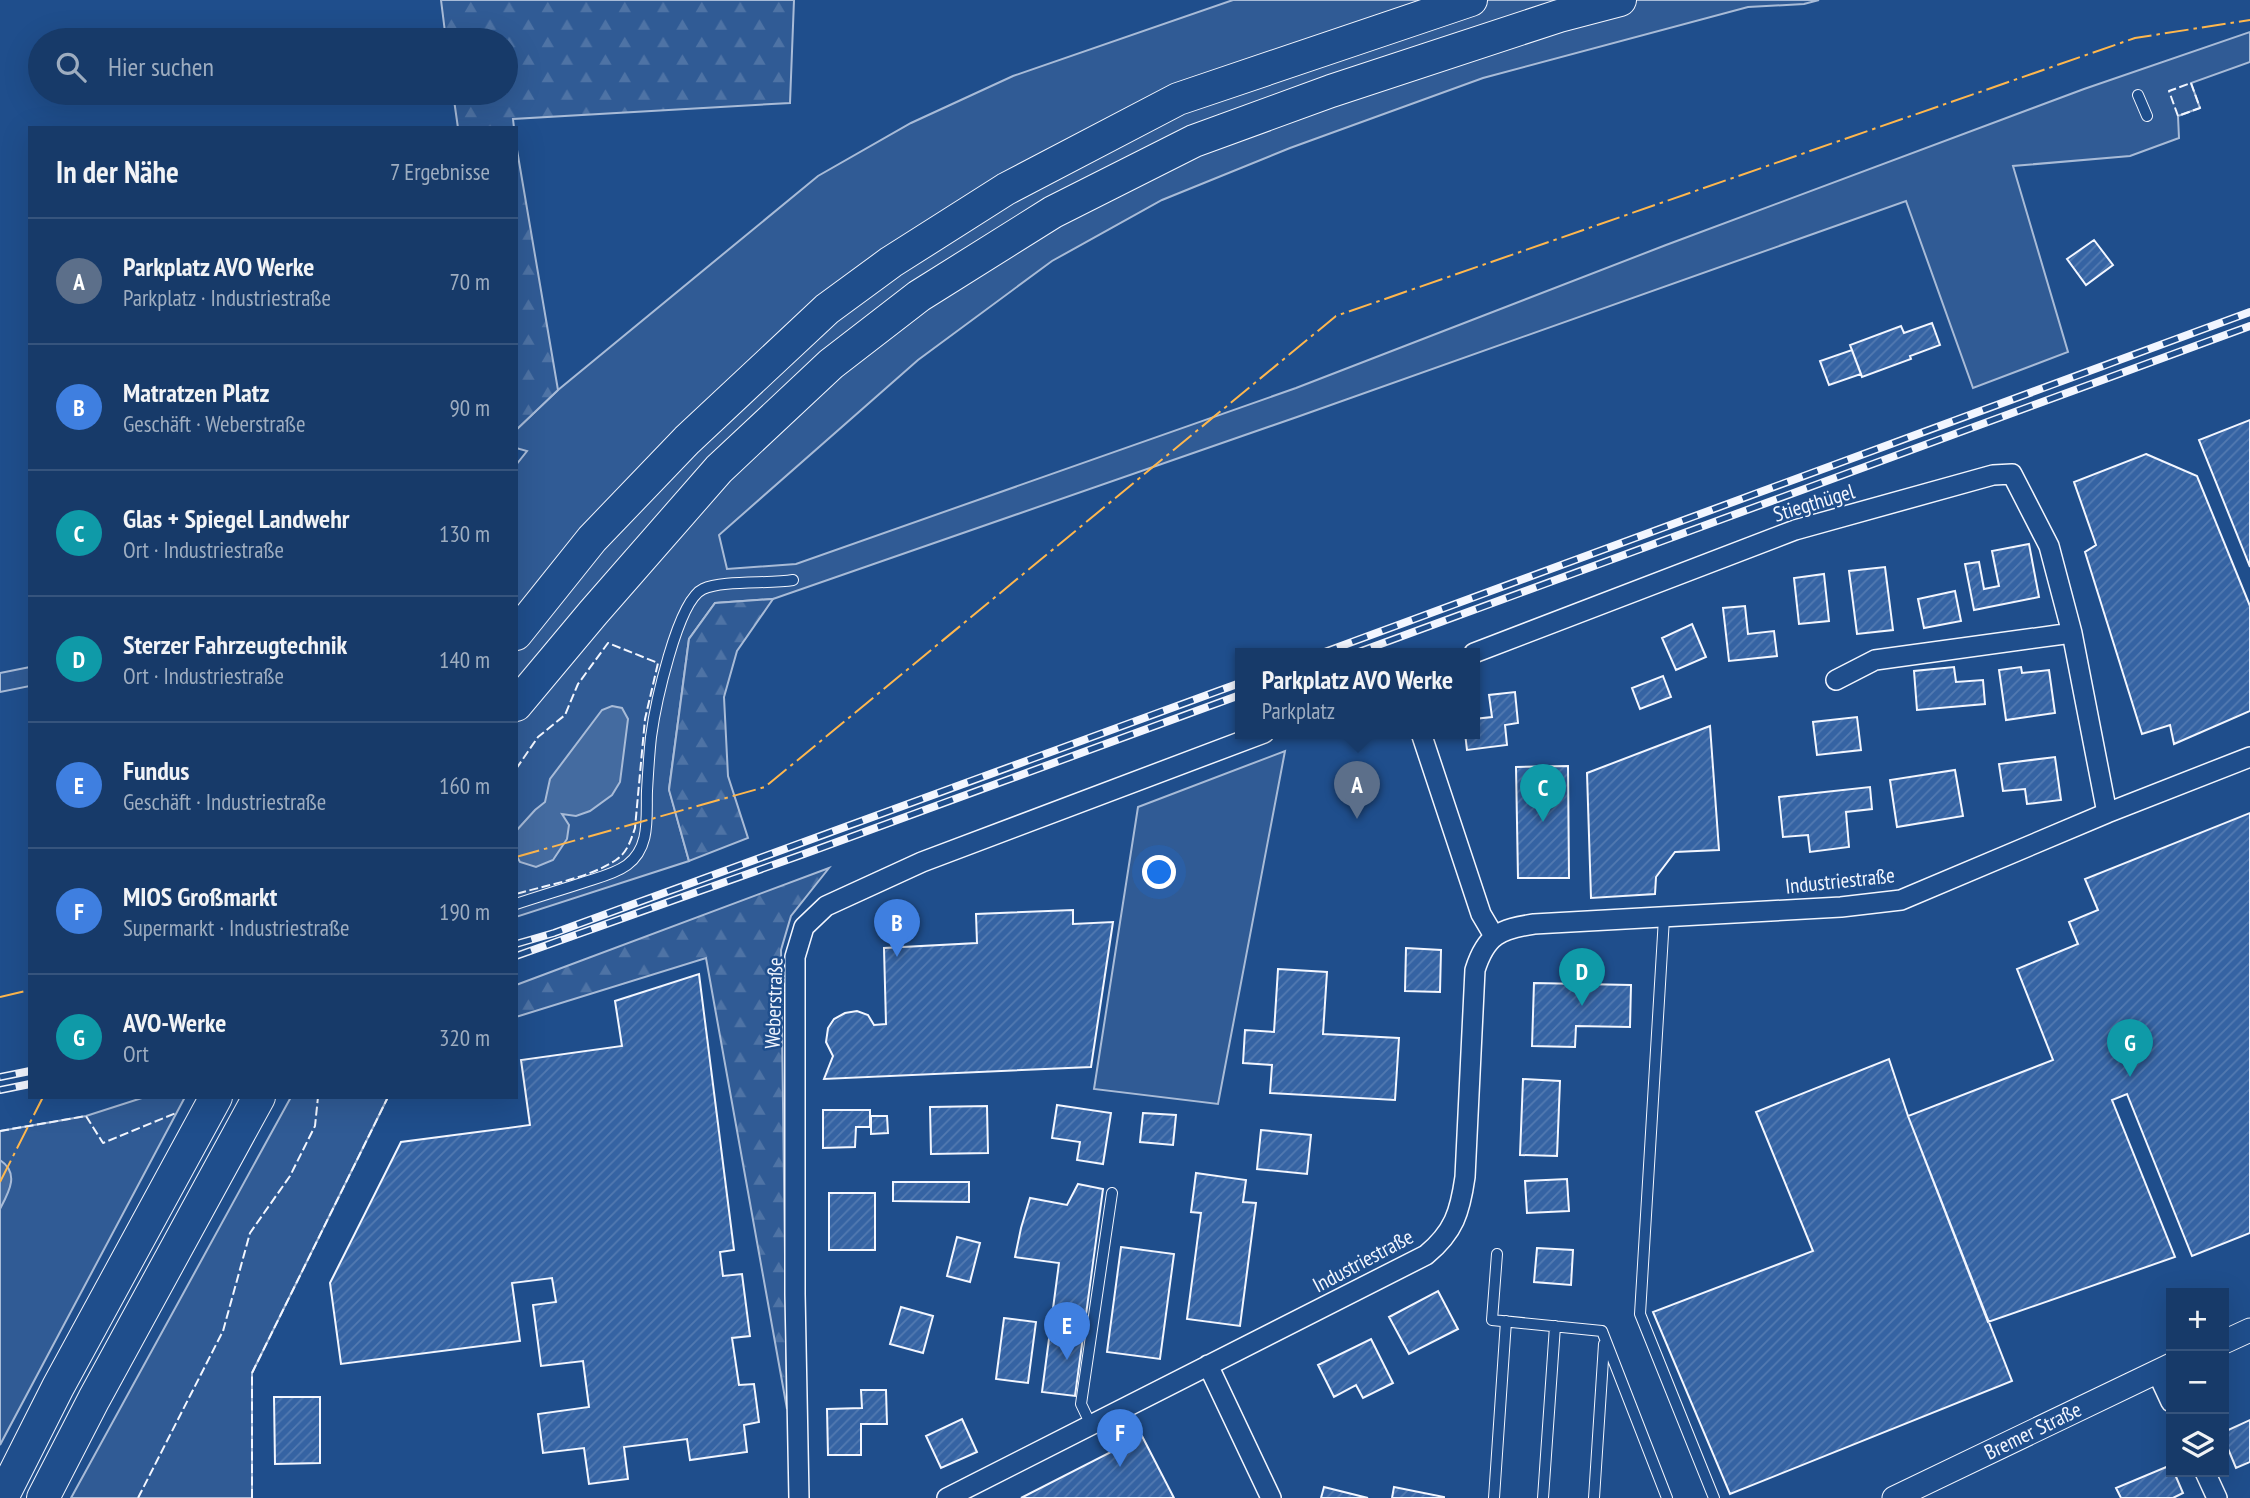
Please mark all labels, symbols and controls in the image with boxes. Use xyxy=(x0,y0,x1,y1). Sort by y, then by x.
search box xyxy=(28,28,518,105)
icon: search xyxy=(52,48,90,86)
text: Hier suchen xyxy=(108,50,214,83)
text: In der Nähe xyxy=(56,152,179,191)
text: 7 Ergebnisse xyxy=(390,157,490,186)
text: Parkplatz AVO Werke xyxy=(123,250,314,283)
text: A xyxy=(73,267,85,296)
text: 70 m xyxy=(449,267,490,296)
text: Parkplatz · Industriestraße xyxy=(123,283,331,312)
text: Matratzen Platz xyxy=(123,376,269,409)
text: B xyxy=(73,393,85,422)
text: 90 m xyxy=(449,393,490,422)
text: Geschäft · Weberstraße xyxy=(123,409,306,438)
street label: Stiegthügel xyxy=(1770,477,1858,528)
text: Glas + Spiegel Landwehr xyxy=(123,502,349,535)
text: C xyxy=(74,519,84,548)
text: 130 m xyxy=(439,519,490,548)
text: Ort · Industriestraße xyxy=(123,535,284,564)
text: Sterzer Fahrzeugtechnik xyxy=(123,628,347,661)
text: D xyxy=(73,645,85,674)
text: 140 m xyxy=(439,645,490,674)
popup xyxy=(1235,648,1480,739)
text: Ort · Industriestraße xyxy=(123,661,284,690)
text: Parkplatz AVO Werke xyxy=(1262,663,1453,696)
text: Parkplatz xyxy=(1262,696,1335,725)
text: Fundus xyxy=(123,754,189,787)
pin: A xyxy=(1334,761,1380,819)
pin: C xyxy=(1520,764,1566,822)
text: E xyxy=(74,771,84,800)
text: 160 m xyxy=(439,771,490,800)
text: Geschäft · Industriestraße xyxy=(123,787,326,816)
your location xyxy=(1142,855,1176,889)
street label: Industriestraße xyxy=(1784,861,1896,900)
text: MIOS Großmarkt xyxy=(123,880,277,913)
text: F xyxy=(74,897,84,926)
text: 190 m xyxy=(439,897,490,926)
pin: B xyxy=(874,899,920,957)
text: Supermarkt · Industriestraße xyxy=(123,913,350,942)
pin: D xyxy=(1559,948,1605,1006)
street label: Weberstraße xyxy=(758,957,789,1049)
text: AVO-Werke xyxy=(123,1006,226,1039)
pin: G xyxy=(2107,1019,2153,1077)
text: G xyxy=(73,1023,85,1052)
text: 320 m xyxy=(439,1023,490,1052)
text: Ort xyxy=(123,1039,149,1068)
street label: Industriestraße xyxy=(1308,1223,1418,1298)
map controls xyxy=(2166,1288,2229,1477)
button: + xyxy=(2166,1288,2229,1351)
pin: E xyxy=(1044,1302,1090,1360)
button: − xyxy=(2166,1351,2229,1414)
street label: Bremer Straße xyxy=(1980,1395,2086,1466)
pin: F xyxy=(1097,1409,1143,1467)
button: layers xyxy=(2166,1414,2229,1477)

